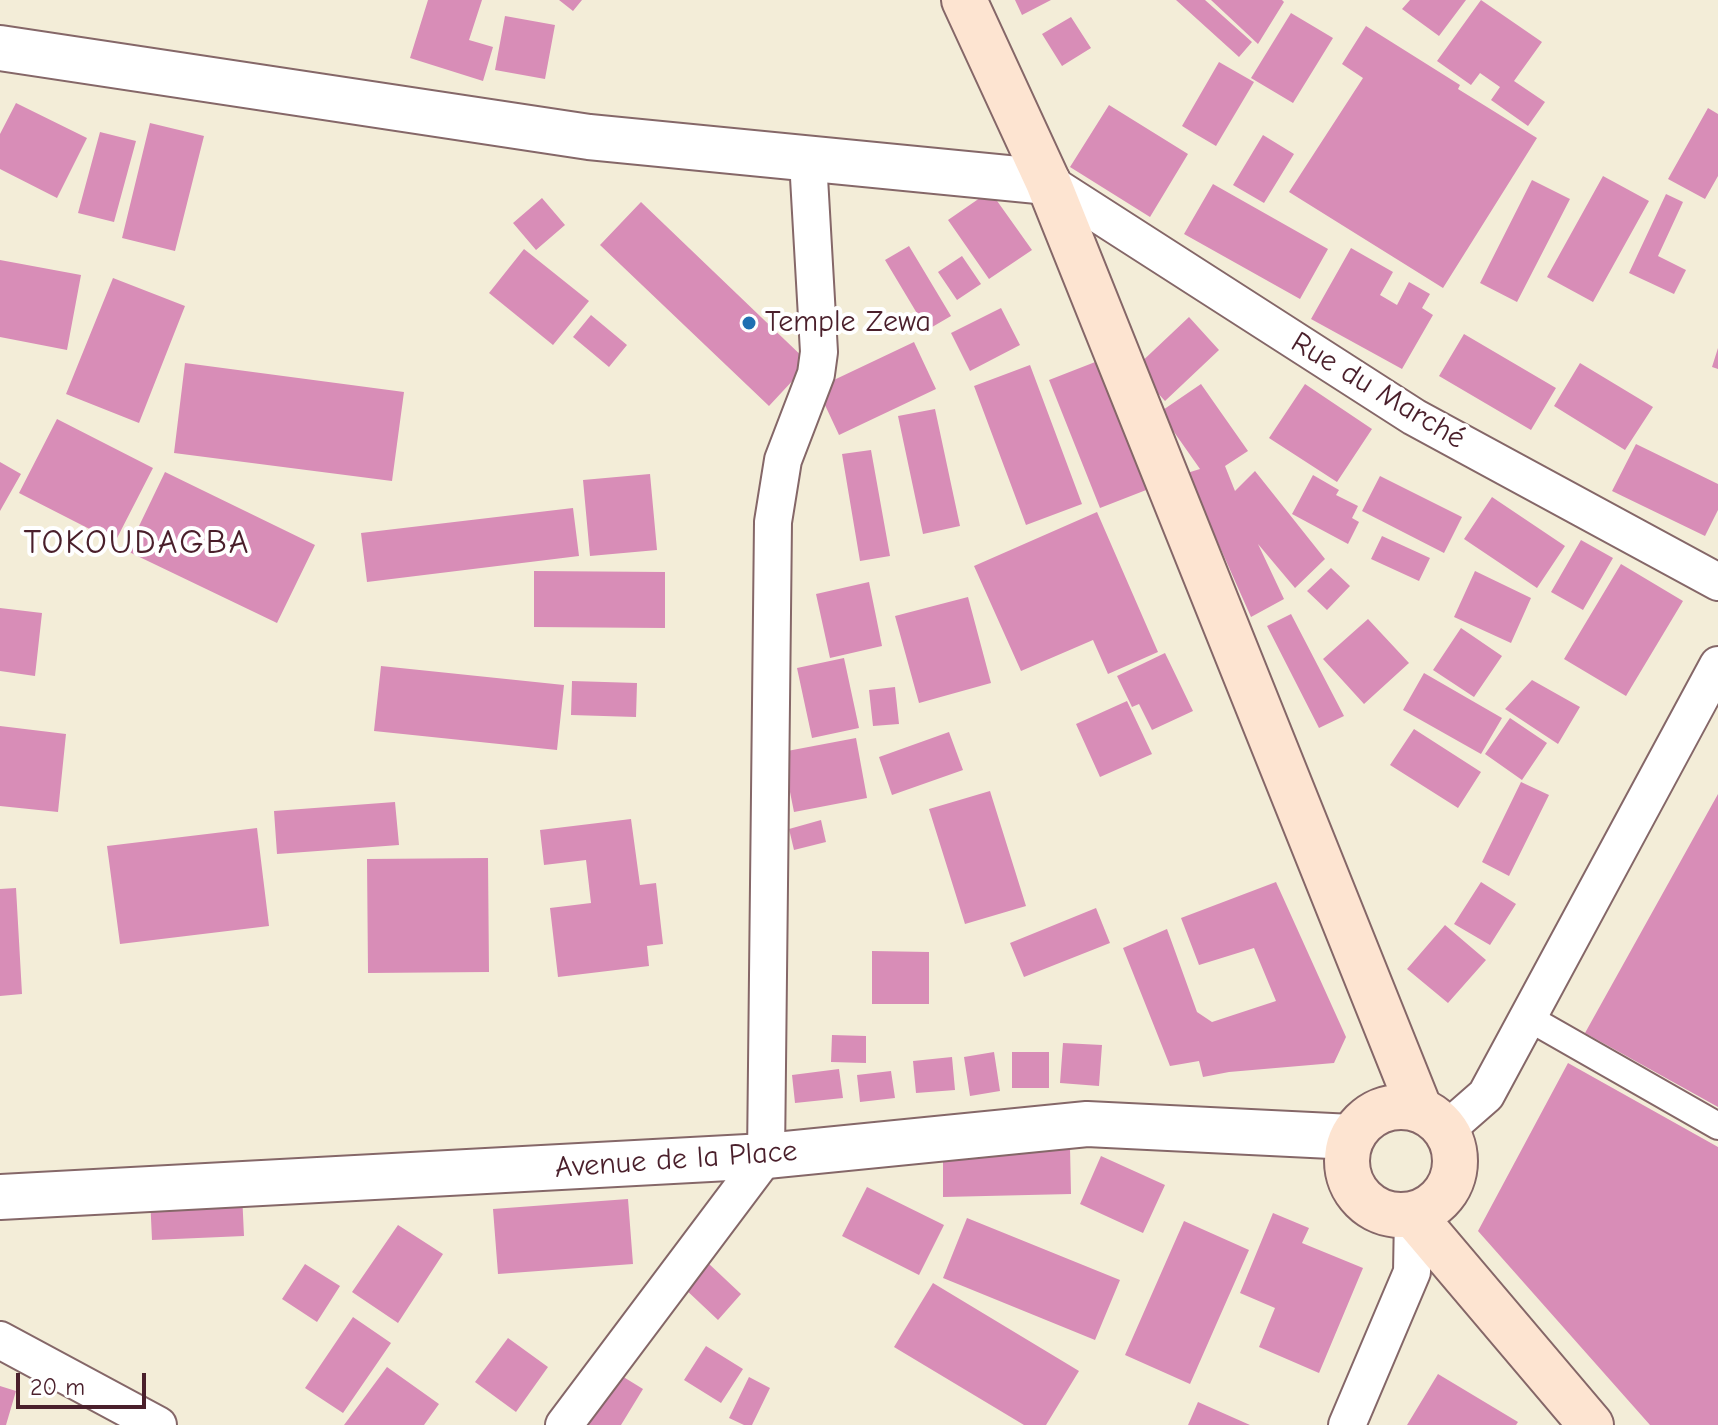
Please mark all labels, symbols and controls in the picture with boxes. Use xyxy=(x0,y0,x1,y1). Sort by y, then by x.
place label: Temple Zewa xyxy=(765,305,931,341)
marker: Temple Zewa xyxy=(740,314,758,332)
street label: Rue du Marché xyxy=(1284,325,1472,457)
district label: TOKOUDAGBA xyxy=(24,523,250,563)
street label: Avenue de la Place xyxy=(554,1134,798,1186)
scale bar xyxy=(20,1357,150,1407)
text: 20 m xyxy=(30,1373,85,1401)

